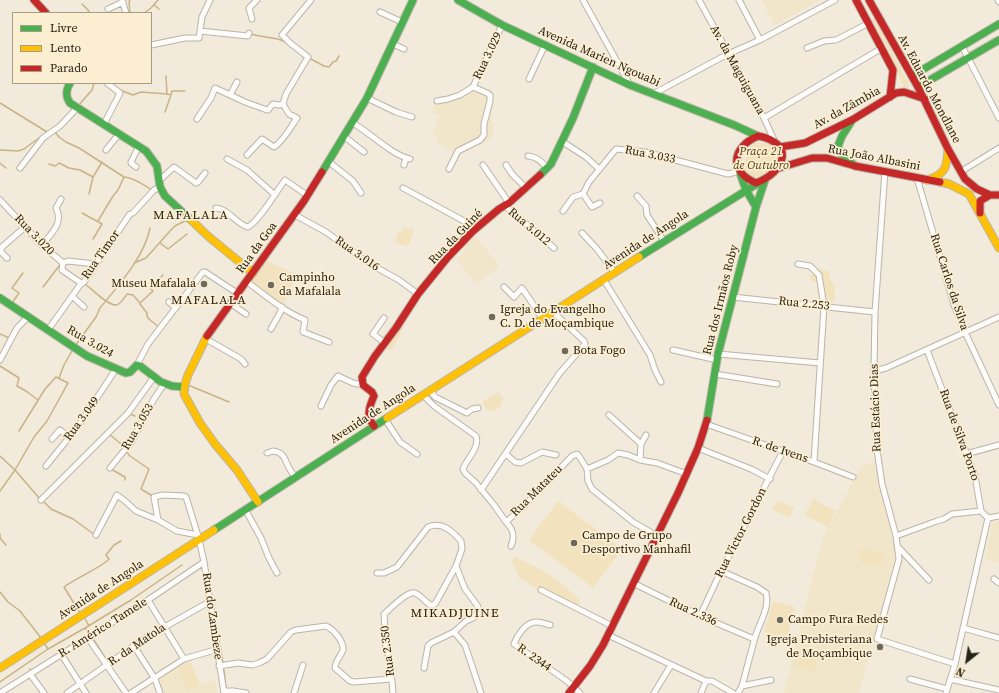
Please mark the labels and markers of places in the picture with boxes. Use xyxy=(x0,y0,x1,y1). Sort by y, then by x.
place label: Campinho da Mafalala xyxy=(279,271,341,299)
place label: Museu Mafalala xyxy=(111,277,196,291)
marker: Museu Mafalala xyxy=(199,279,209,289)
marker: Campinho da Mafalala xyxy=(266,280,276,290)
place label: Igreja do Evangelho C. D. de Moçambique xyxy=(500,303,614,331)
marker: Igreja do Evangelho C. D. de Moçambique xyxy=(487,312,497,322)
place label: Bota Fogo xyxy=(573,344,626,358)
marker: Bota Fogo xyxy=(560,346,570,356)
place label: Campo de Grupo Desportivo Manhafil xyxy=(582,529,691,557)
marker: Campo de Grupo Desportivo Manhafil xyxy=(569,538,579,548)
place label: Campo Fura Redes xyxy=(788,613,888,627)
marker: Campo Fura Redes xyxy=(775,615,785,625)
place label: Igreja Prebisteriana de Moçambique xyxy=(767,633,872,661)
marker: Igreja Prebisteriana de Moçambique xyxy=(875,642,885,652)

